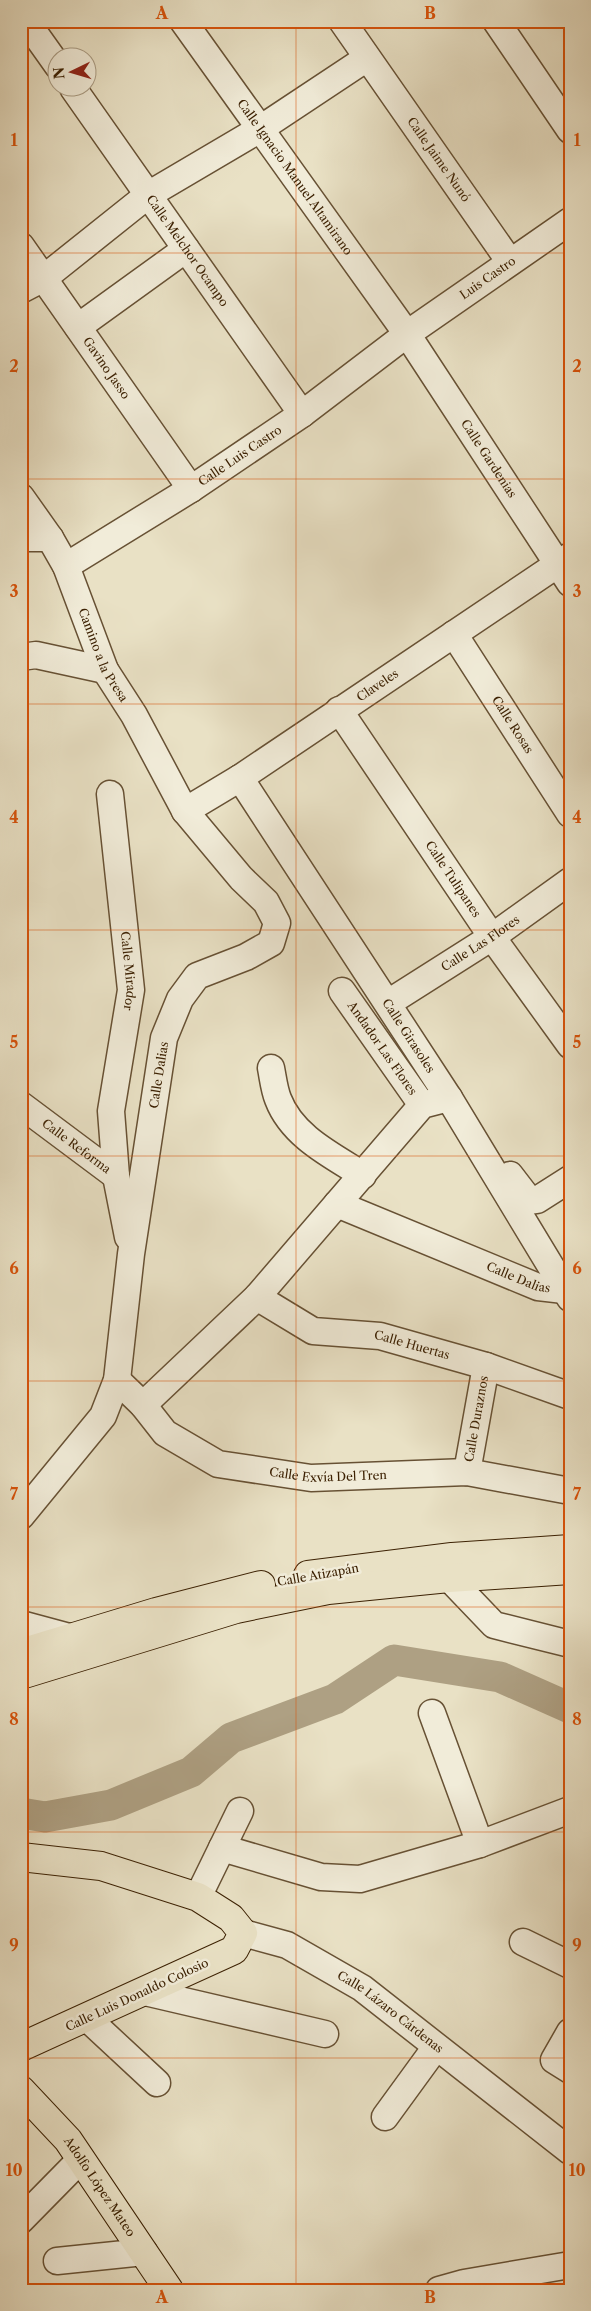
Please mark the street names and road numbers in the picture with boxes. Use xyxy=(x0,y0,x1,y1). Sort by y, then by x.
street label: Calle Ignacio Manuel Altamirano xyxy=(234,96,356,258)
street label: Calle Jaime Nunó xyxy=(404,114,474,205)
street label: Calle Melchor Ocampo xyxy=(144,192,232,309)
street label: Luis Castro xyxy=(457,253,518,302)
street label: Gavino Jasso xyxy=(80,334,134,402)
street label: Calle Gardenias xyxy=(458,417,520,500)
street label: Calle Luis Castro xyxy=(195,422,284,489)
street label: Camino a la Presa xyxy=(75,606,132,705)
street label: Claveles xyxy=(354,666,401,704)
street label: Calle Rosas xyxy=(489,693,537,756)
street label: Calle Tulipanes xyxy=(422,838,484,920)
street label: Calle Las Flores xyxy=(438,912,522,974)
street label: Calle Mirador xyxy=(118,931,139,1012)
street label: Calle Girasoles xyxy=(379,996,439,1075)
street label: Andador Las Flores xyxy=(344,997,421,1098)
street label: Calle Dalias xyxy=(146,1040,171,1109)
street label: Calle Reforma xyxy=(39,1115,115,1177)
street label: Calle Dalias xyxy=(484,1259,551,1295)
street label: Calle Huertas xyxy=(374,1328,452,1362)
street label: Calle Duraznos xyxy=(461,1374,491,1463)
street label: Calle Exvía Del Tren xyxy=(268,1464,388,1485)
street label: Calle Atizapán xyxy=(276,1560,360,1589)
street label: Calle Luis Donaldo Colosio xyxy=(63,1955,211,2034)
street label: Calle Lázaro Cárdenas xyxy=(335,1967,447,2056)
street label: Adolfo López Mateo xyxy=(60,2133,139,2239)

